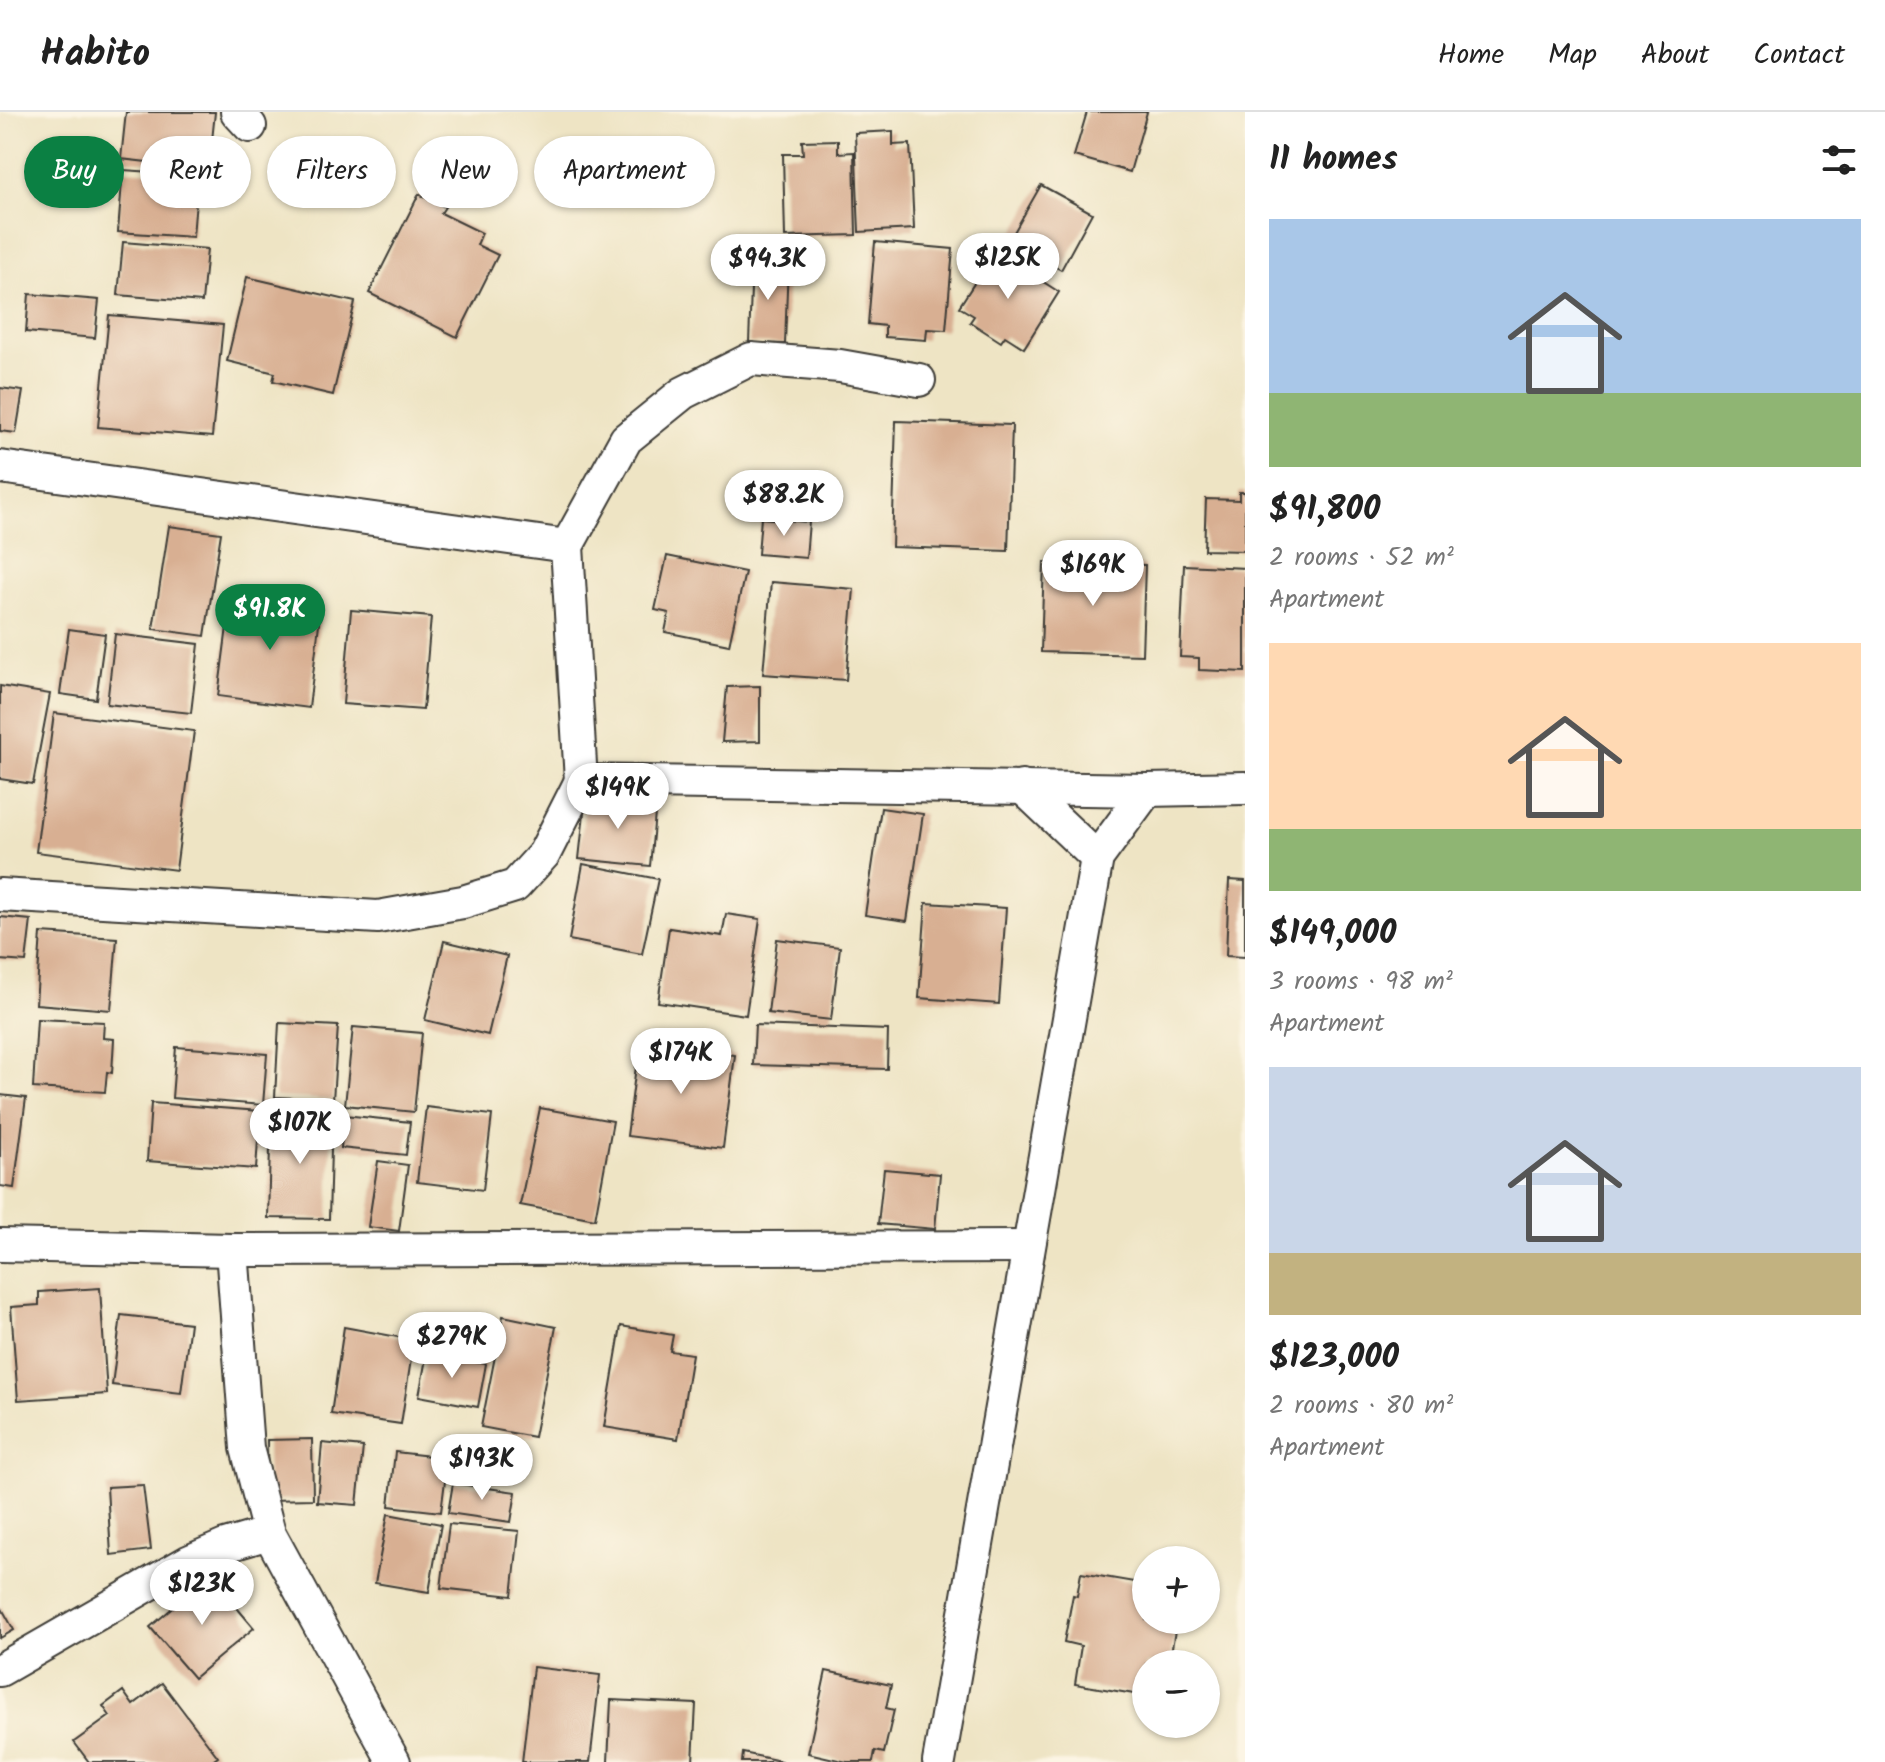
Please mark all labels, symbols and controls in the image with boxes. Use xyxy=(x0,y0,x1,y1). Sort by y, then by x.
text: Habito xyxy=(40,25,150,85)
text: Home xyxy=(1438,33,1504,78)
text: Map xyxy=(1548,33,1597,78)
text: About xyxy=(1641,33,1709,78)
text: Contact xyxy=(1753,33,1845,78)
text: 11 homes xyxy=(1269,133,1398,187)
chip: Buy xyxy=(24,136,124,208)
chip: Rent xyxy=(140,136,251,208)
chip: Filters xyxy=(267,136,396,208)
chip: New xyxy=(412,136,518,208)
chip: Apartment xyxy=(534,136,715,208)
icon: filters xyxy=(1817,138,1861,182)
pin: $125K xyxy=(952,233,1064,301)
pin: $94.3K xyxy=(703,234,833,302)
text: $125K xyxy=(974,238,1042,280)
text: $94.3K xyxy=(729,239,807,281)
icon: home xyxy=(1493,271,1637,415)
pin: $88.2K xyxy=(719,470,849,538)
text: $88.2K xyxy=(742,475,826,517)
text: $91,800 xyxy=(1269,483,1380,537)
text: 2 rooms · 52 m² xyxy=(1269,537,1454,579)
pin: $169K xyxy=(1037,540,1149,608)
text: $169K xyxy=(1060,545,1126,587)
text: Apartment xyxy=(1269,579,1384,621)
pin: $91.8K xyxy=(205,584,335,652)
text: $91.8K xyxy=(233,589,307,631)
icon: home xyxy=(1493,695,1637,839)
pin: $149K xyxy=(562,763,674,831)
text: $149K xyxy=(585,768,651,810)
text: $149,000 xyxy=(1269,907,1396,961)
text: 3 rooms · 98 m² xyxy=(1269,961,1453,1003)
text: Apartment xyxy=(1269,1003,1384,1045)
pin: $174K xyxy=(625,1028,737,1096)
text: $174K xyxy=(648,1033,714,1075)
pin: $107K xyxy=(244,1098,356,1166)
text: $107K xyxy=(268,1103,332,1145)
icon: home xyxy=(1493,1119,1637,1263)
pin: $279K xyxy=(396,1312,508,1380)
text: $279K xyxy=(416,1317,488,1359)
text: $123,000 xyxy=(1269,1331,1399,1385)
text: 2 rooms · 80 m² xyxy=(1269,1385,1453,1427)
text: Apartment xyxy=(1269,1427,1384,1469)
pin: $193K xyxy=(426,1434,538,1502)
text: $193K xyxy=(449,1439,515,1481)
map controls xyxy=(1132,1546,1220,1738)
button: + xyxy=(1132,1546,1220,1634)
pin: $123K xyxy=(146,1559,258,1627)
text: $123K xyxy=(168,1564,236,1606)
button: − xyxy=(1132,1650,1220,1738)

